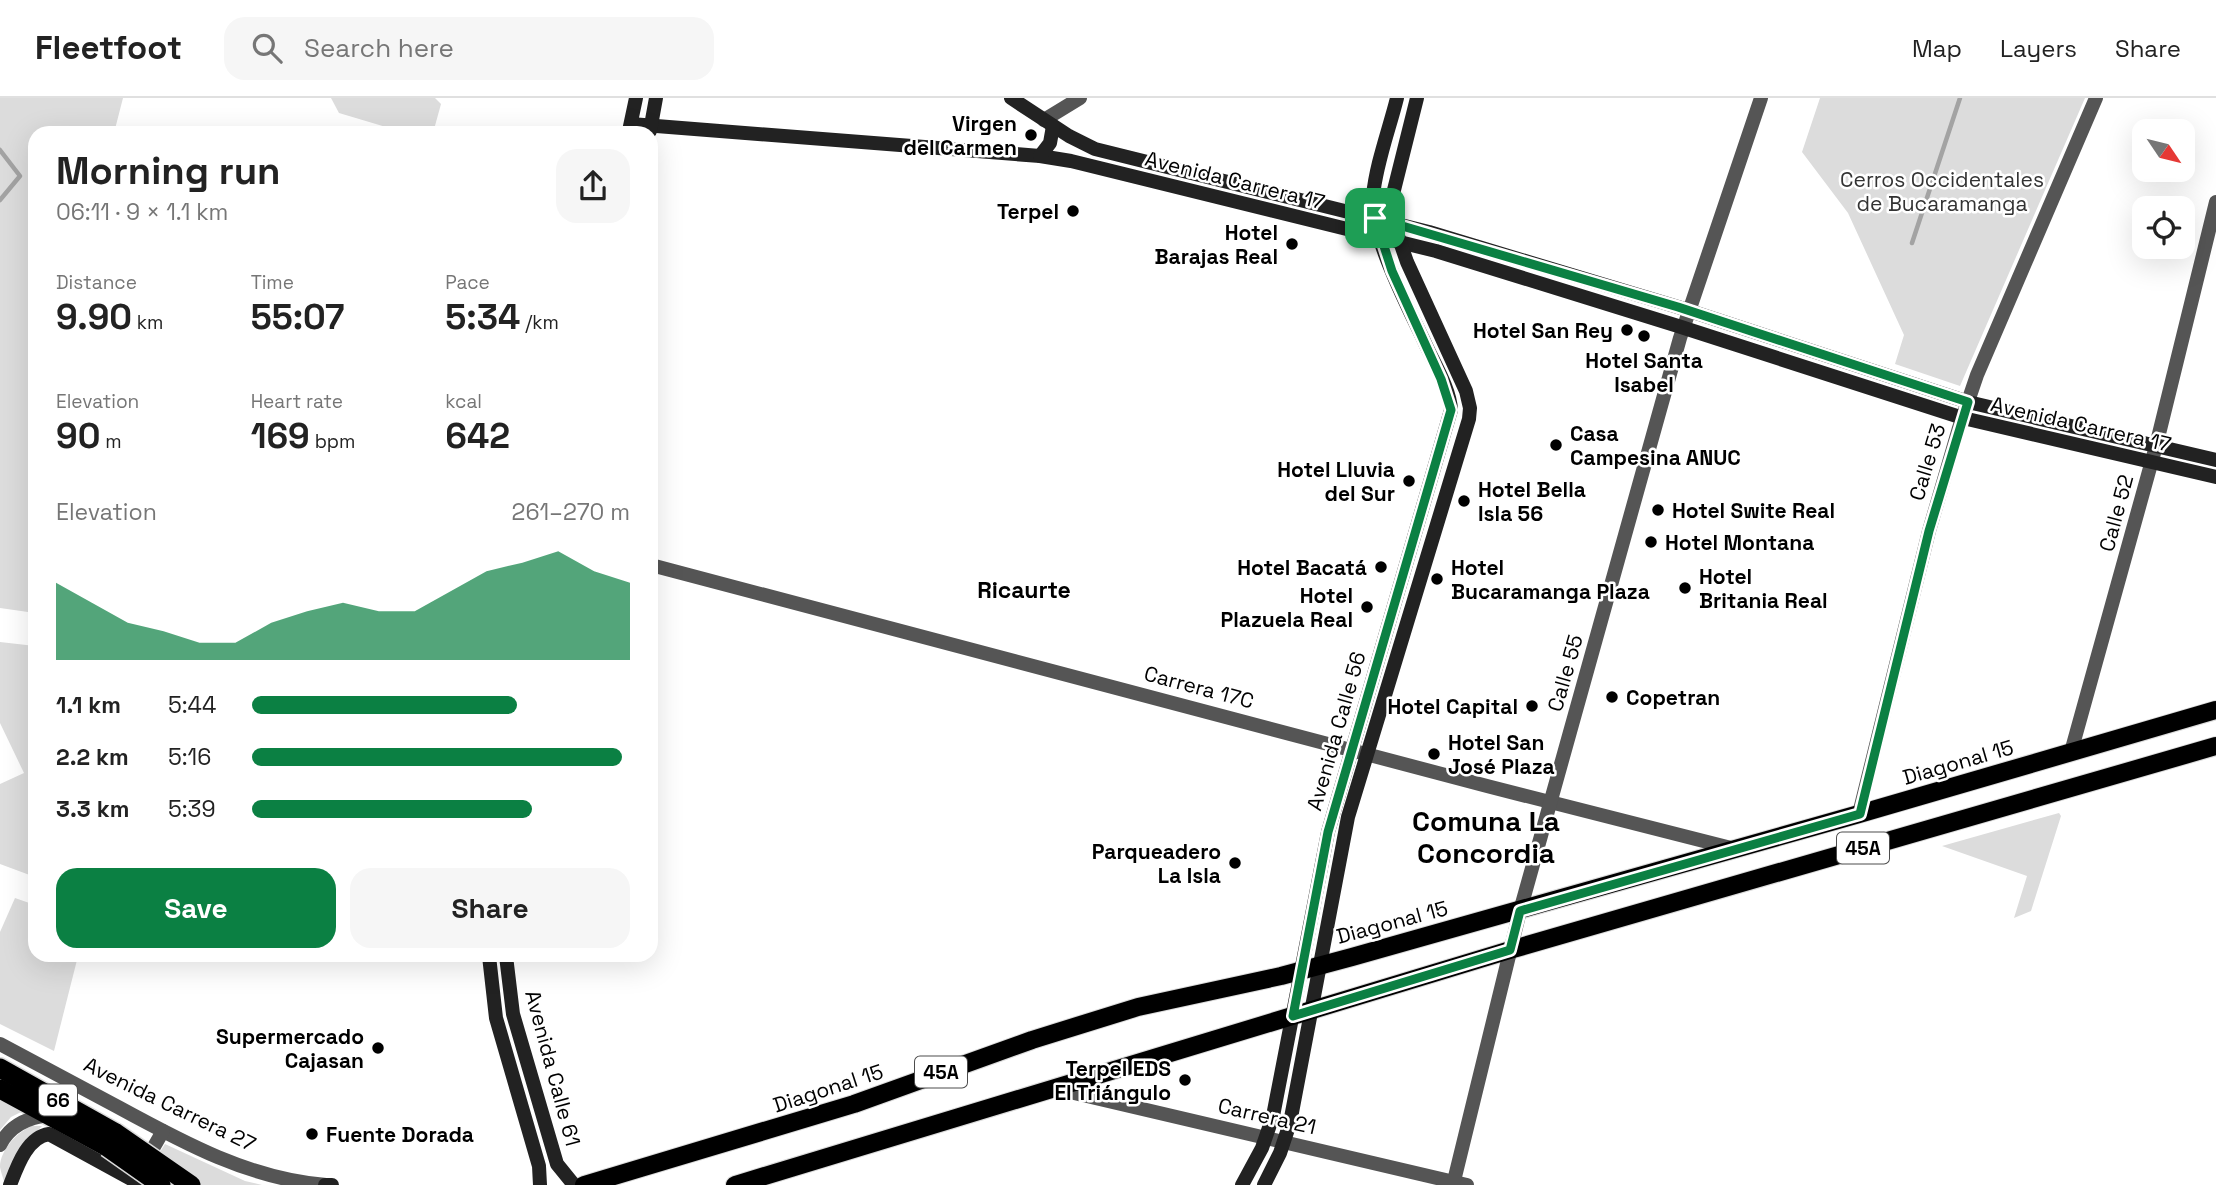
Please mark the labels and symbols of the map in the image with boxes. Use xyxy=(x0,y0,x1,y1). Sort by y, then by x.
place label: Virgen del Carmen xyxy=(904,110,1017,161)
north arrow xyxy=(2132,119,2194,182)
marker: Virgen del Carmen xyxy=(1023,127,1039,143)
street label: Avenida Carrera 17 xyxy=(1142,145,1328,215)
park label: Cerros Occidentales de Bucaramanga xyxy=(1840,166,2044,217)
pin xyxy=(1345,188,1405,248)
place label: Terpel xyxy=(997,198,1059,225)
marker: Terpel xyxy=(1065,203,1081,219)
place label: Hotel Barajas Real xyxy=(1155,219,1278,270)
marker: Hotel Barajas Real xyxy=(1284,236,1300,252)
place label: Hotel San Rey xyxy=(1473,317,1613,344)
marker: Hotel San Rey xyxy=(1619,322,1635,338)
marker: Hotel Santa Isabel xyxy=(1636,328,1652,344)
place label: Hotel Santa Isabel xyxy=(1585,347,1703,398)
street label: Avenida Carrera 17 xyxy=(1988,390,2174,458)
place label: Casa Campesina ANUC xyxy=(1570,420,1741,471)
street label: Calle 53 xyxy=(1903,420,1951,504)
marker: Casa Campesina ANUC xyxy=(1548,437,1564,453)
place label: Hotel Lluvia del Sur xyxy=(1277,456,1395,507)
street label: Calle 52 xyxy=(2093,471,2139,555)
marker: Hotel Lluvia del Sur xyxy=(1401,473,1417,489)
place label: Hotel Bella Isla 56 xyxy=(1478,476,1586,527)
marker: Hotel Bella Isla 56 xyxy=(1456,493,1472,509)
place label: Hotel Swite Real xyxy=(1672,497,1835,524)
marker: Hotel Swite Real xyxy=(1650,502,1666,518)
place label: Hotel Montana xyxy=(1665,529,1814,556)
marker: Hotel Montana xyxy=(1643,534,1659,550)
place label: Hotel Bacatá xyxy=(1237,554,1367,581)
place label: Hotel Bucaramanga Plaza xyxy=(1451,554,1650,605)
marker: Hotel Bacatá xyxy=(1373,559,1389,575)
place label: Hotel Britania Real xyxy=(1699,563,1828,614)
marker: Hotel Bucaramanga Plaza xyxy=(1429,571,1445,587)
district label: Ricaurte xyxy=(977,575,1071,605)
marker: Hotel Britania Real xyxy=(1677,580,1693,596)
place label: Hotel Plazuela Real xyxy=(1220,582,1353,633)
marker: Hotel Plazuela Real xyxy=(1359,599,1375,615)
street label: Calle 55 xyxy=(1541,631,1589,715)
street label: Avenida Calle 56 xyxy=(1300,648,1372,814)
street label: Carrera 17C xyxy=(1141,659,1257,715)
place label: Copetran xyxy=(1626,684,1720,711)
marker: Copetran xyxy=(1604,689,1620,705)
place label: Hotel Capital xyxy=(1388,693,1518,720)
marker: Hotel Capital xyxy=(1524,698,1540,714)
place label: Hotel San José Plaza xyxy=(1448,729,1555,780)
street label: Diagonal 15 xyxy=(1899,733,2017,791)
marker: Hotel San José Plaza xyxy=(1426,746,1442,762)
district label: Comuna La Concordia xyxy=(1412,803,1560,871)
road number: 45A xyxy=(1837,832,1889,863)
place label: Parqueadero La Isla xyxy=(1092,838,1221,889)
marker: Parqueadero La Isla xyxy=(1227,855,1243,871)
street label: Diagonal 15 xyxy=(1333,894,1451,950)
street label: Avenida Calle 61 xyxy=(519,987,587,1149)
place label: Supermercado Cajasan xyxy=(216,1023,364,1074)
marker: Supermercado Cajasan xyxy=(370,1040,386,1056)
street label: Avenida Carrera 27 xyxy=(80,1051,261,1157)
place label: Terpel EDS El Triángulo xyxy=(1054,1055,1171,1106)
road number: 45A xyxy=(915,1056,967,1088)
street label: Diagonal 15 xyxy=(770,1058,886,1118)
marker: Terpel EDS El Triángulo xyxy=(1177,1072,1193,1088)
road number: 66 xyxy=(39,1084,77,1116)
street label: Carrera 21 xyxy=(1215,1092,1319,1140)
place label: Fuente Dorada xyxy=(326,1121,474,1148)
marker: Fuente Dorada xyxy=(304,1126,320,1142)

